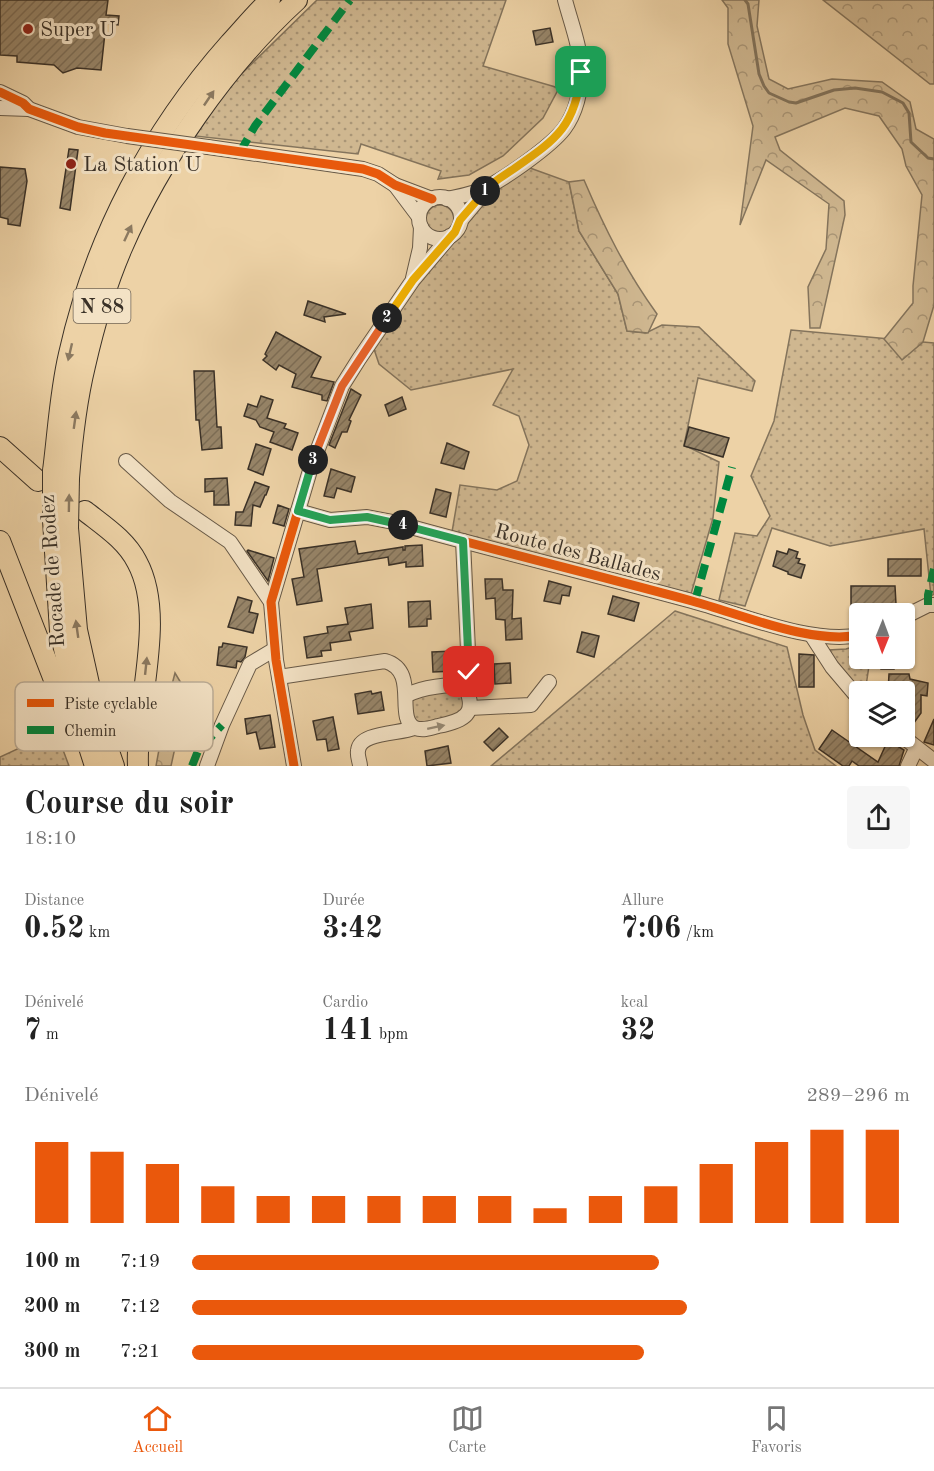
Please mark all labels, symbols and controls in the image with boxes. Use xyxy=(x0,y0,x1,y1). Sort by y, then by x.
place label: Super U xyxy=(40,20,116,41)
marker: Super U xyxy=(21,22,35,36)
pin xyxy=(555,46,606,97)
icon: arrive xyxy=(564,55,597,88)
one-way arrow xyxy=(203,91,215,107)
place label: La Station U xyxy=(83,155,201,176)
marker: La Station U xyxy=(64,157,78,171)
pin: 1 xyxy=(470,176,500,206)
text: 1 xyxy=(480,183,490,199)
one-way arrow xyxy=(124,225,133,242)
road number: N 88 xyxy=(74,289,130,323)
pin: 2 xyxy=(372,303,402,333)
text: 2 xyxy=(382,310,392,326)
one-way arrow xyxy=(64,343,74,361)
one-way arrow xyxy=(70,411,79,430)
pin: 3 xyxy=(298,445,328,475)
text: 3 xyxy=(308,452,318,468)
street label: Rocade de Rodez xyxy=(38,494,69,648)
one-way arrow xyxy=(64,494,74,513)
pin: 4 xyxy=(388,510,418,540)
text: 4 xyxy=(398,517,408,533)
street label: Route des Ballades xyxy=(492,521,663,586)
north arrow xyxy=(849,603,915,669)
map controls xyxy=(849,603,915,747)
one-way arrow xyxy=(73,619,82,638)
pin xyxy=(443,646,494,697)
icon: check xyxy=(452,655,485,688)
one-way arrow xyxy=(141,656,151,675)
button: layers xyxy=(849,681,915,747)
legend xyxy=(15,682,213,751)
text: Piste cyclable xyxy=(64,697,157,713)
one-way arrow xyxy=(427,722,446,731)
text: Chemin xyxy=(64,724,117,740)
button: share xyxy=(847,786,910,849)
text: Course du soir xyxy=(24,788,234,821)
text: 18:10 xyxy=(24,829,76,849)
text: Distance xyxy=(24,893,84,909)
text: Durée xyxy=(322,893,365,909)
text: Allure xyxy=(621,893,664,909)
text: 0.52 xyxy=(24,914,85,944)
text: 3:42 xyxy=(322,914,383,944)
text: 7:06 xyxy=(621,914,681,944)
text: km xyxy=(85,925,110,941)
text: /km xyxy=(681,925,714,941)
text: Dénivelé xyxy=(24,995,84,1011)
text: Cardio xyxy=(322,995,368,1011)
text: kcal xyxy=(621,995,648,1011)
text: 7 xyxy=(24,1016,41,1046)
text: 141 xyxy=(322,1016,375,1046)
text: 32 xyxy=(621,1016,655,1046)
text: m xyxy=(41,1027,59,1043)
text: bpm xyxy=(375,1027,408,1043)
text: Dénivelé xyxy=(24,1086,98,1106)
text: 289–296 m xyxy=(807,1086,910,1106)
text: 100 m xyxy=(24,1252,80,1272)
text: 7:19 xyxy=(120,1252,160,1272)
text: 200 m xyxy=(24,1297,80,1317)
text: 7:12 xyxy=(120,1297,160,1317)
text: 300 m xyxy=(24,1342,80,1362)
text: 7:21 xyxy=(120,1342,160,1362)
tab: Accueil xyxy=(132,1402,183,1458)
tab: Carte xyxy=(448,1402,486,1458)
tab: Favoris xyxy=(751,1402,802,1458)

